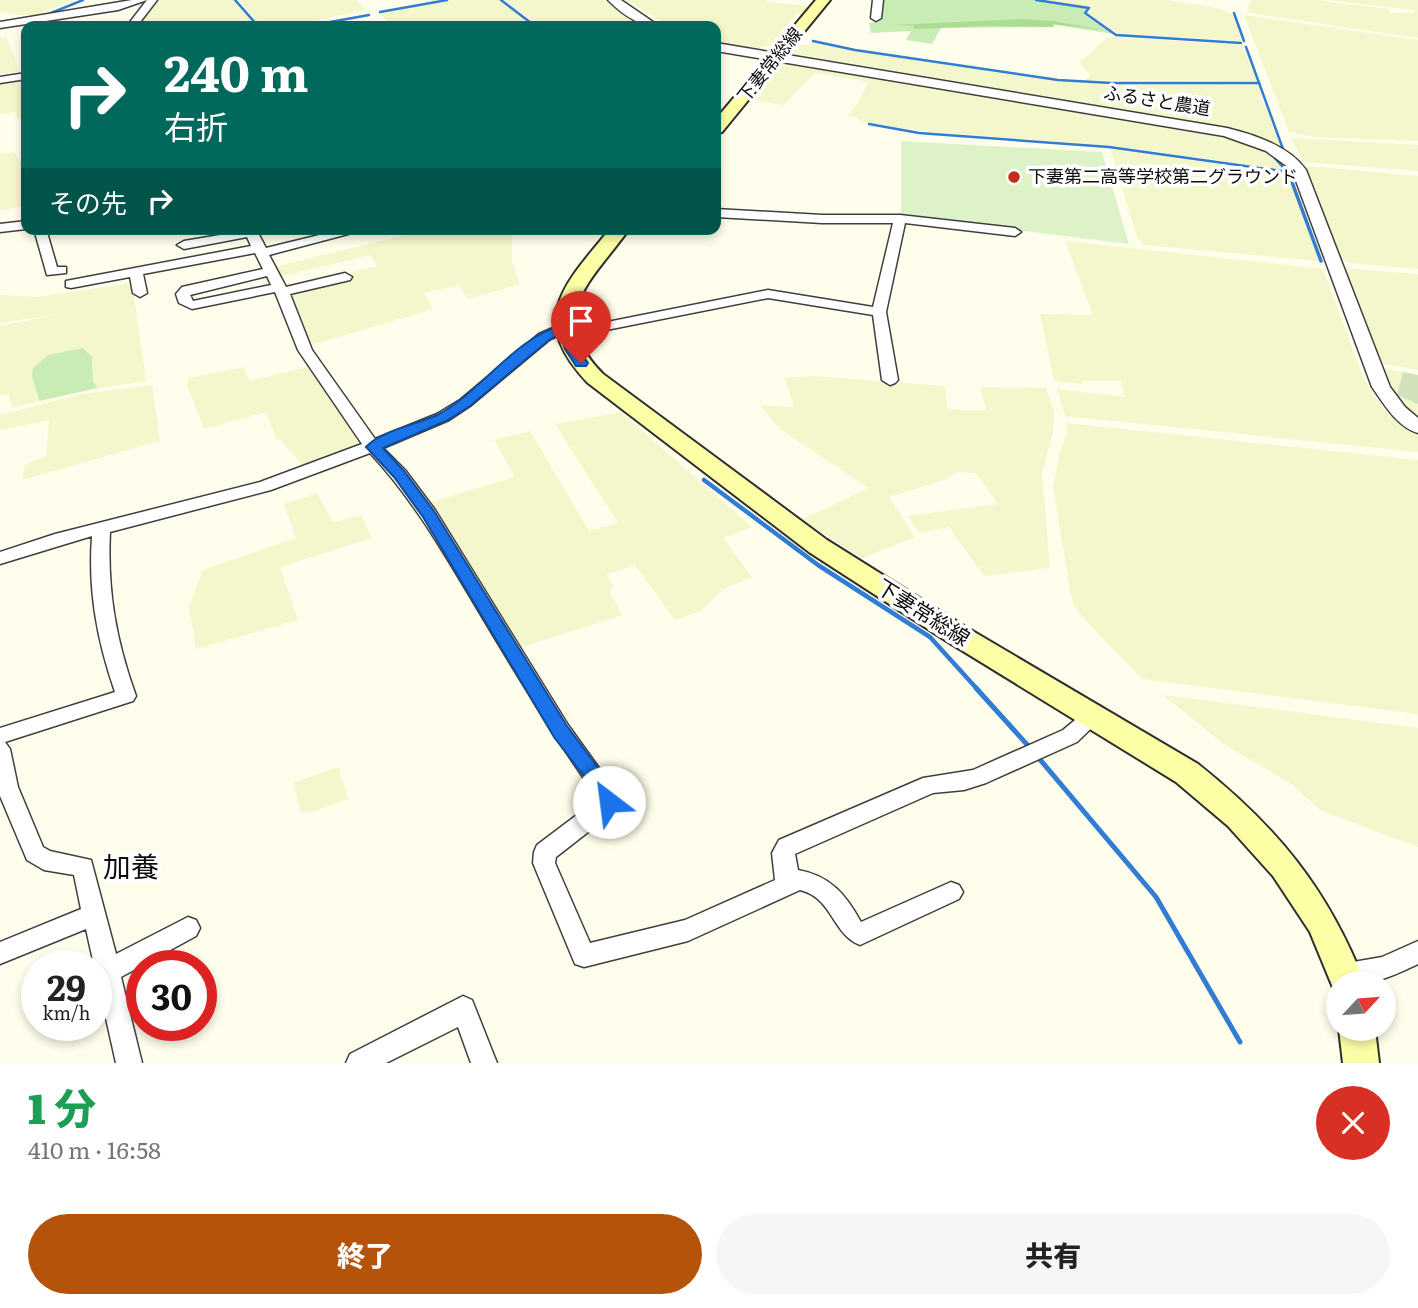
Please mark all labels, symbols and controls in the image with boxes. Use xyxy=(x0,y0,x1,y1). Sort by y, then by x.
street label: 下妻常総線 xyxy=(730,21,808,108)
text: 240 m xyxy=(164,34,309,107)
icon: right xyxy=(49,49,140,140)
street label: ふるさと農道 xyxy=(1102,78,1213,121)
text: 右折 xyxy=(164,101,228,149)
place label: 下妻第二高等学校第二グラウンド xyxy=(1028,162,1298,189)
marker: 下妻第二高等学校第二グラウンド xyxy=(1006,169,1022,185)
text: その先 xyxy=(49,182,127,221)
icon: right xyxy=(141,182,179,220)
pin xyxy=(551,291,611,363)
icon: arrive xyxy=(562,302,600,340)
street label: 下妻常総線 xyxy=(872,570,977,652)
position arrow xyxy=(572,765,646,839)
district label: 加養 xyxy=(103,844,159,886)
speed limit sign: 30 xyxy=(126,950,217,1041)
text: 29 xyxy=(47,960,86,1012)
north arrow xyxy=(1326,971,1396,1041)
map controls xyxy=(1326,971,1396,1041)
text: km/h xyxy=(43,999,90,1026)
text: 1 分 xyxy=(28,1075,96,1137)
button: close xyxy=(1316,1086,1390,1160)
text: 410 m · 16:58 xyxy=(28,1132,161,1166)
button: 終了 xyxy=(28,1214,702,1294)
button: 共有 xyxy=(716,1214,1390,1294)

